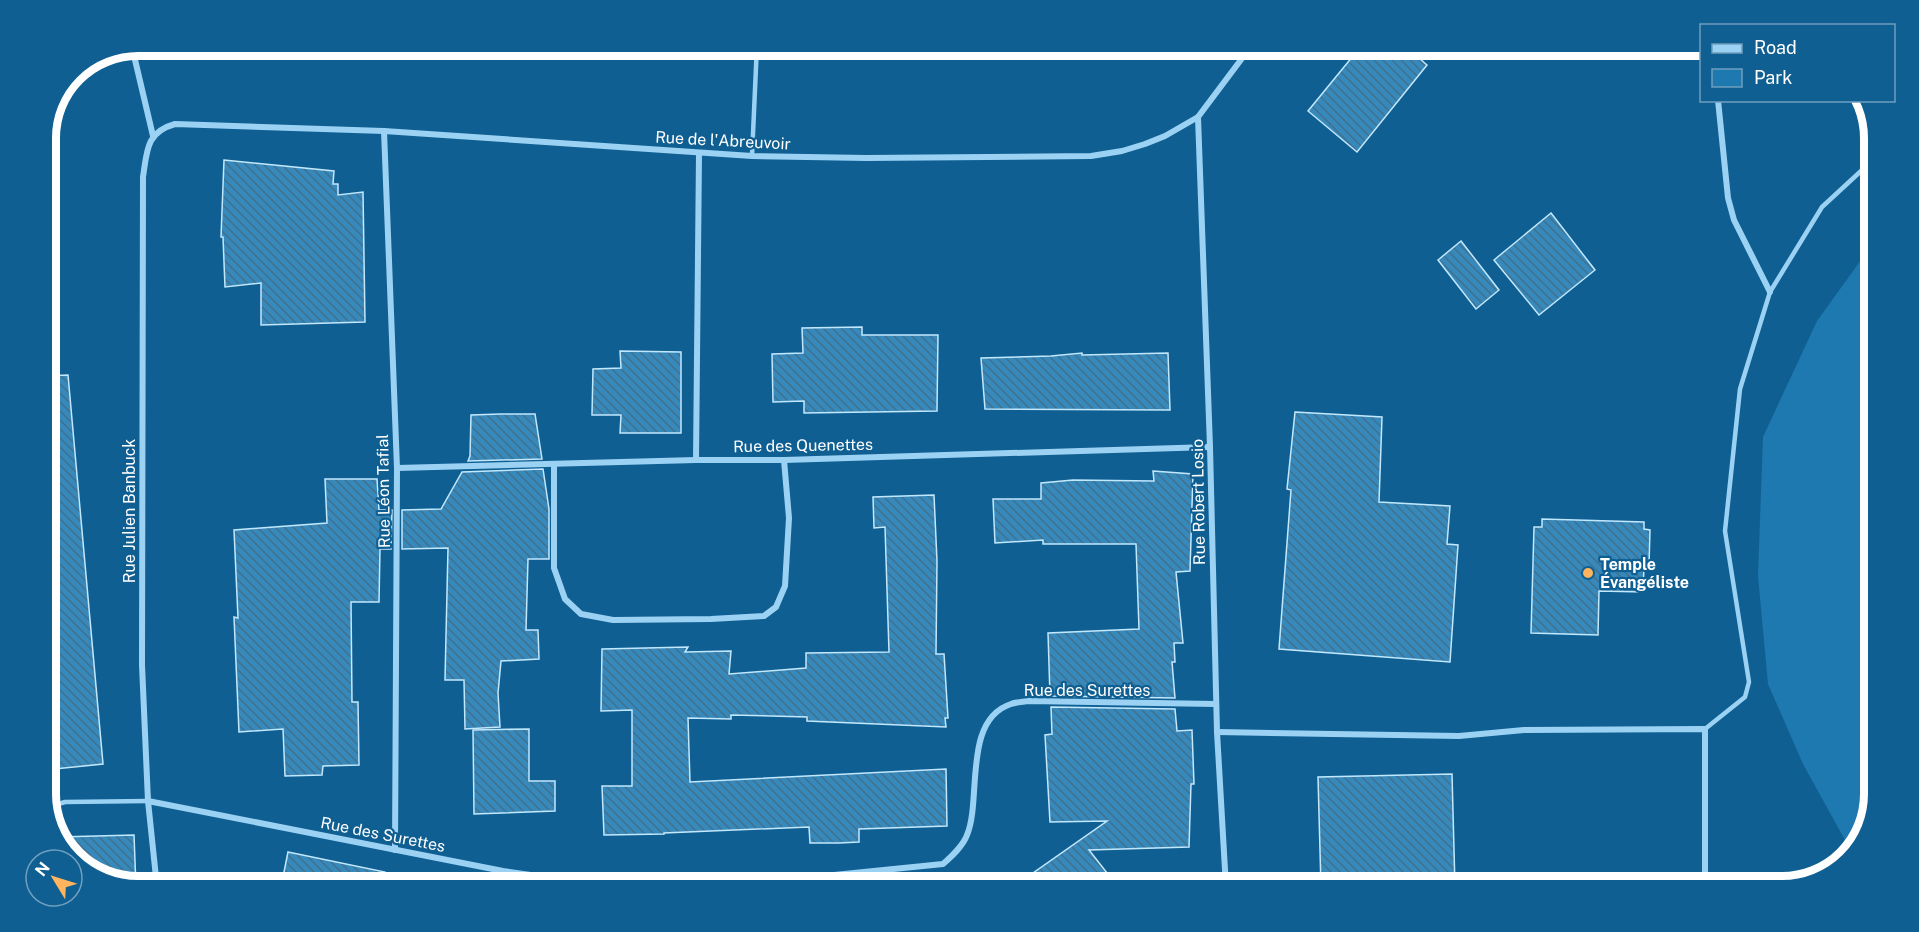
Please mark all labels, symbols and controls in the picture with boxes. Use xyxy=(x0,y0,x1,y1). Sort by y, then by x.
legend xyxy=(1700,24,1895,102)
text: Road xyxy=(1754,37,1797,58)
text: Park xyxy=(1754,67,1792,88)
street label: Rue de l'Abreuvoir xyxy=(655,127,791,154)
street label: Rue Léon Tafial xyxy=(373,434,394,548)
street label: Rue des Quenettes xyxy=(733,435,873,456)
street label: Rue Julien Banbuck xyxy=(120,439,139,583)
street label: Rue Robert Losio xyxy=(1188,439,1209,565)
place label: Temple Évangéliste xyxy=(1600,555,1689,592)
marker: Temple Évangéliste xyxy=(1581,566,1595,580)
street label: Rue des Surettes xyxy=(1024,681,1150,700)
street label: Rue des Surettes xyxy=(319,813,447,856)
north arrow xyxy=(24,848,84,908)
text: N xyxy=(31,858,54,880)

